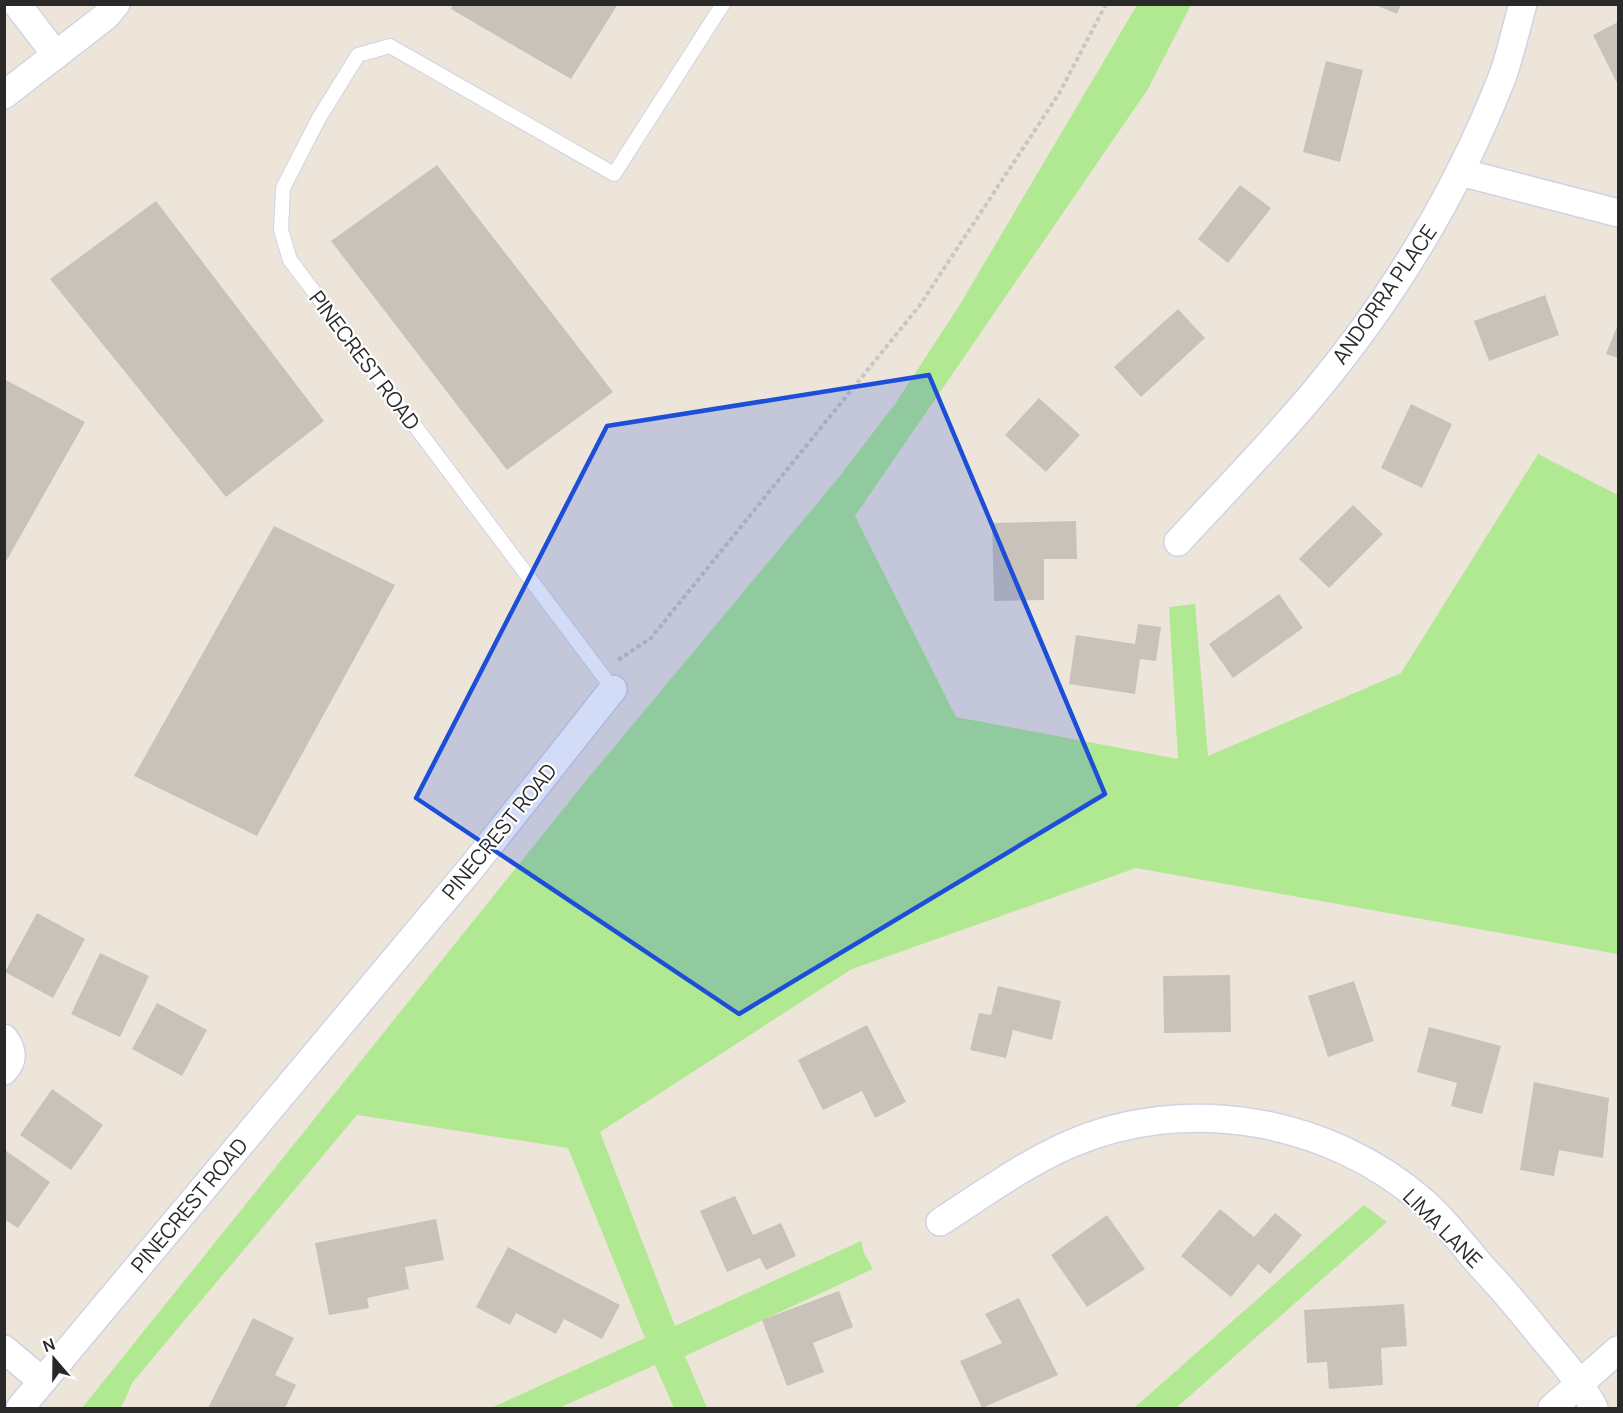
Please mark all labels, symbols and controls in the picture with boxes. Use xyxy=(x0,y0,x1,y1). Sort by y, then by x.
street label: ANDORRA PLACE xyxy=(1325,219,1443,369)
street label: PINECREST ROAD xyxy=(303,285,427,435)
street label: PINECREST ROAD xyxy=(435,757,563,905)
street label: PINECREST ROAD xyxy=(124,1132,254,1278)
street label: LIMA LANE xyxy=(1397,1182,1489,1274)
north arrow xyxy=(24,1329,84,1389)
text: N xyxy=(40,1333,58,1357)

